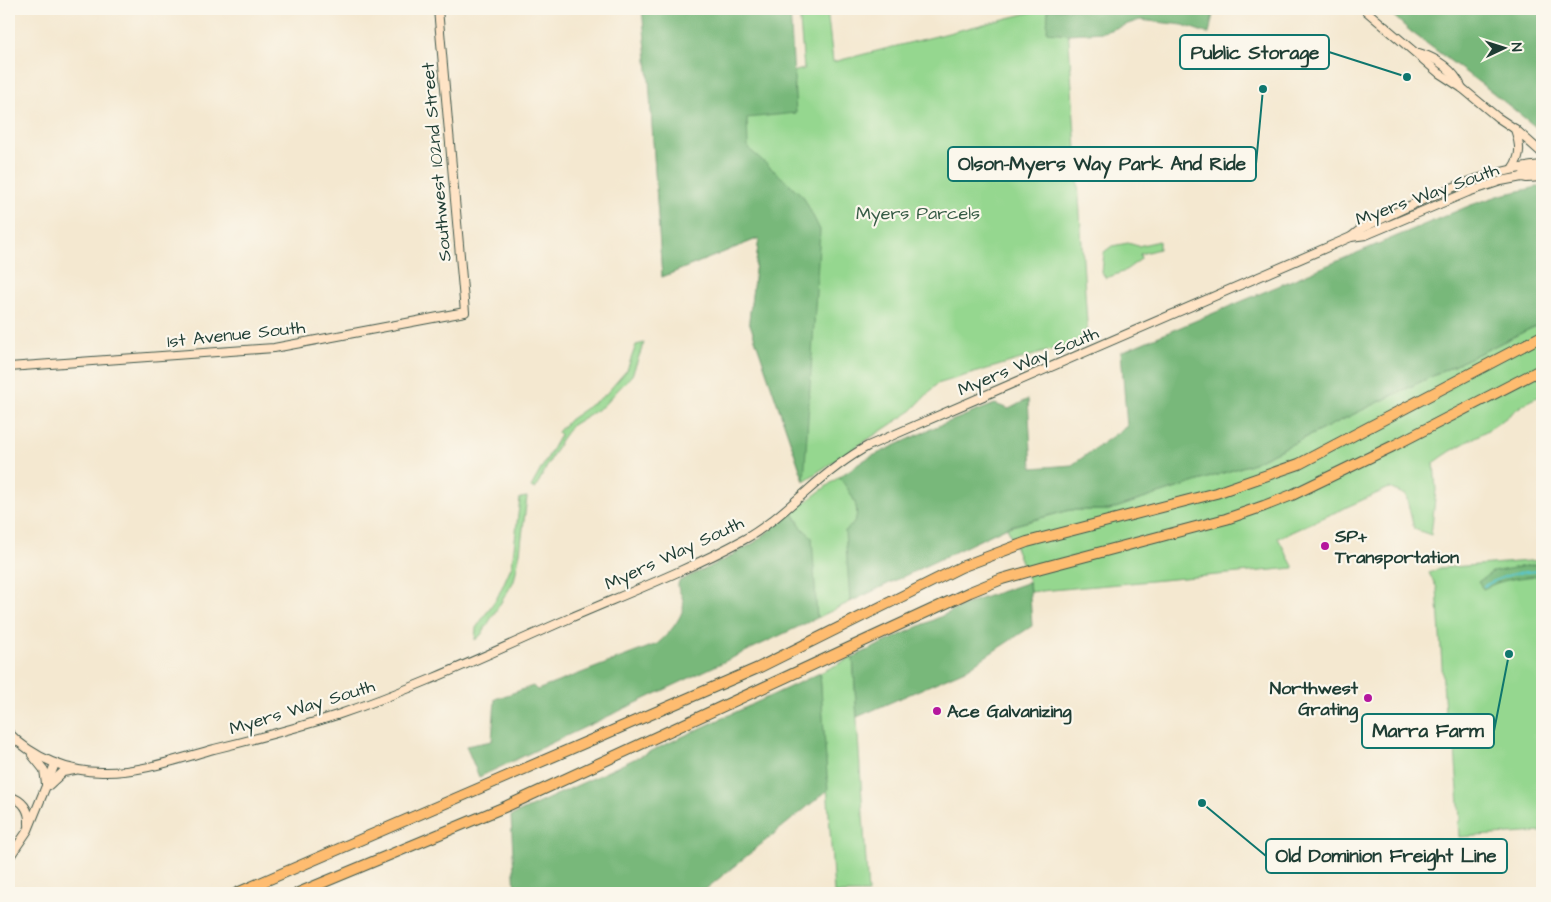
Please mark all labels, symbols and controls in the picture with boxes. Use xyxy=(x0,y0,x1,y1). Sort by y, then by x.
north arrow xyxy=(1478,22,1528,72)
callout: Public Storage xyxy=(1180,35,1329,69)
text: Public Storage xyxy=(1191,40,1320,68)
text: N xyxy=(1506,42,1526,52)
street label: Southwest 102nd Street xyxy=(415,61,458,263)
callout: Olson-Myers Way Park And Ride xyxy=(948,147,1256,181)
text: Olson-Myers Way Park And Ride xyxy=(958,151,1247,179)
street label: Myers Way South xyxy=(1352,157,1503,233)
park label: Myers Parcels xyxy=(856,201,980,227)
street label: 1st Avenue South xyxy=(166,315,306,354)
street label: Myers Way South xyxy=(954,320,1103,403)
street label: Myers Way South xyxy=(601,510,748,598)
place label: SP+ Transportation xyxy=(1334,524,1459,570)
marker: SP+ Transportation xyxy=(1319,540,1331,552)
street label: Myers Way South xyxy=(226,673,378,742)
place label: Northwest Grating xyxy=(1270,676,1359,723)
marker: Northwest Grating xyxy=(1362,692,1374,704)
place label: Ace Galvanizing xyxy=(947,699,1072,725)
marker: Ace Galvanizing xyxy=(931,705,943,717)
callout: Marra Farm xyxy=(1362,714,1494,748)
text: Marra Farm xyxy=(1372,718,1485,745)
callout: Old Dominion Freight Line xyxy=(1266,839,1507,873)
text: Old Dominion Freight Line xyxy=(1275,843,1497,871)

